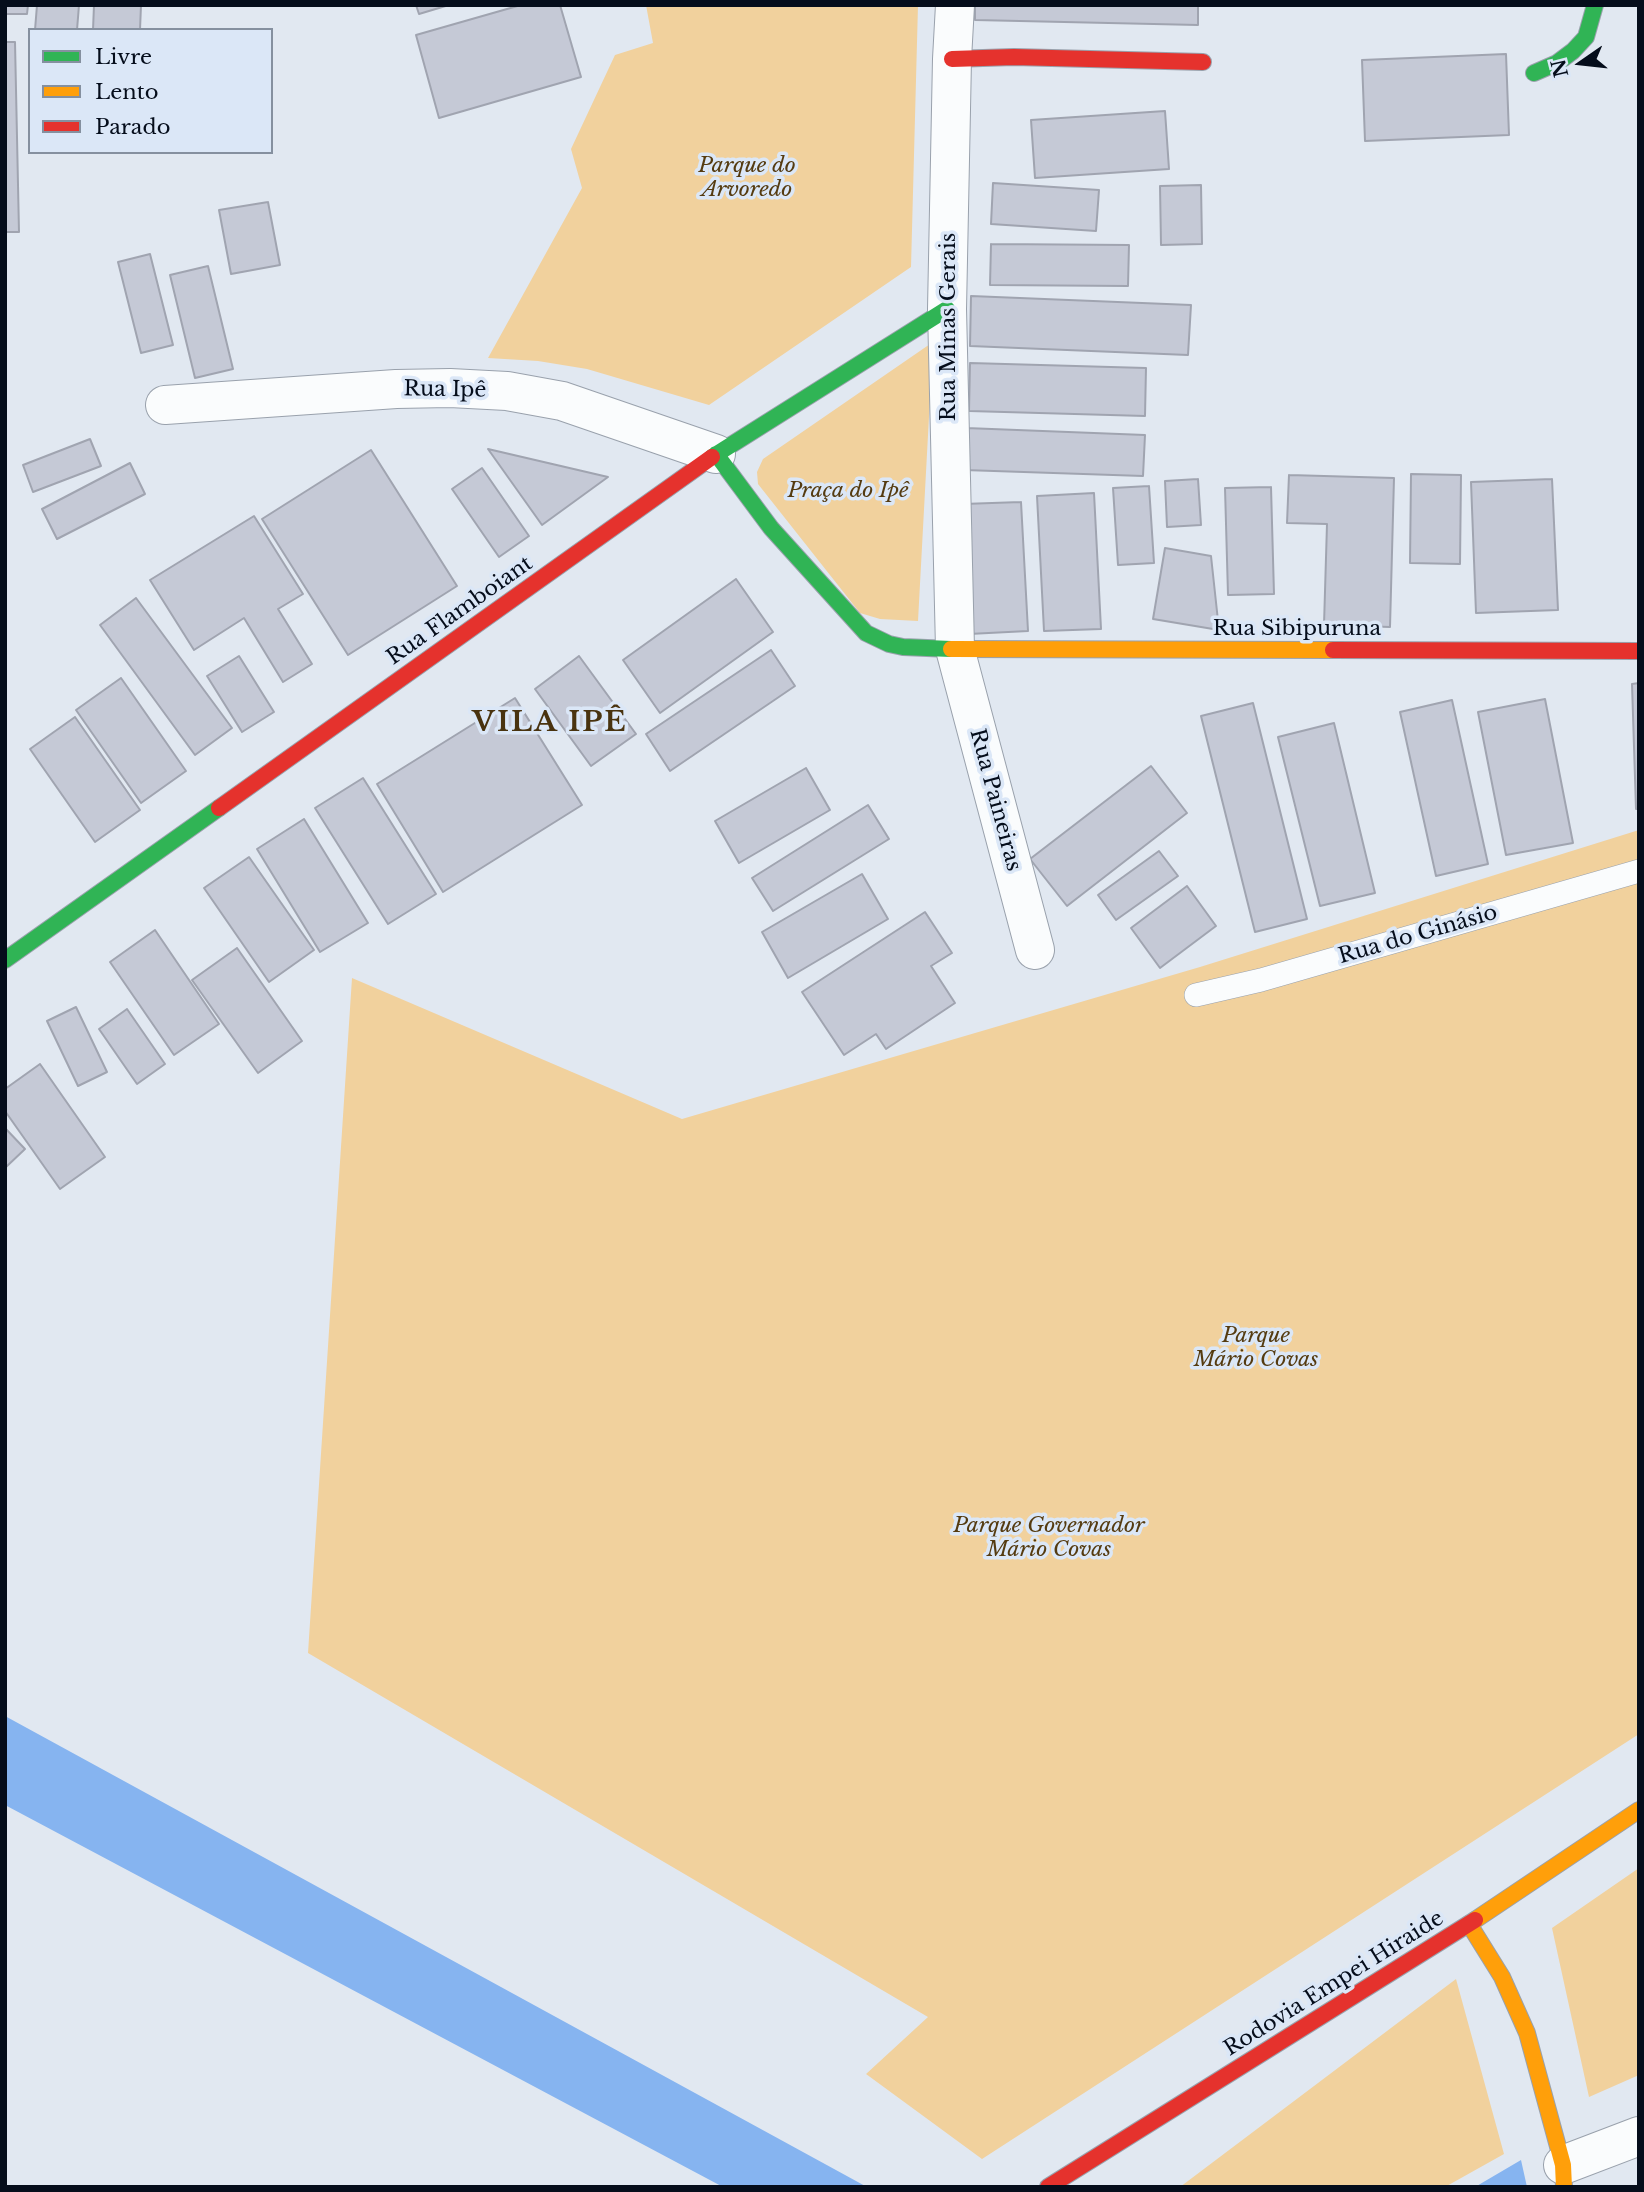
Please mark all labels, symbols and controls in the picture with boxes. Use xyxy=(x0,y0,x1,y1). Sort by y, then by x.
legend xyxy=(28,28,273,154)
north arrow xyxy=(1546,28,1616,98)
text: Livre xyxy=(95,44,152,70)
text: N xyxy=(1547,57,1573,80)
text: Lento xyxy=(95,79,158,105)
text: Parado xyxy=(95,114,170,140)
park label: Parque do Arvoredo xyxy=(698,153,796,203)
street label: Rua Minas Gerais xyxy=(936,233,962,421)
street label: Rua Ipê xyxy=(403,377,487,403)
park label: Praça do Ipê xyxy=(787,478,909,504)
street label: Rua Flamboiant xyxy=(382,551,538,671)
street label: Rua Sibipuruna xyxy=(1213,616,1381,642)
district label: VILA IPÊ xyxy=(473,706,627,740)
street label: Rua Paineiras xyxy=(964,726,1026,874)
street label: Rua do Ginásio xyxy=(1336,900,1500,970)
park label: Parque Mário Covas xyxy=(1194,1323,1318,1373)
park label: Parque Governador Mário Covas xyxy=(953,1513,1145,1563)
street label: Rodovia Empei Hiraide xyxy=(1220,1906,1448,2062)

